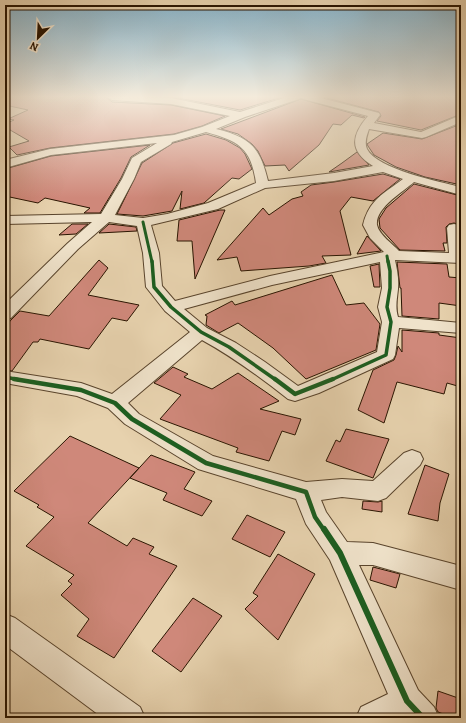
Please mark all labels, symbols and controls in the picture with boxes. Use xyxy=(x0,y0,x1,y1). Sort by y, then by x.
north arrow xyxy=(18,18,58,58)
text: N xyxy=(27,38,41,55)

